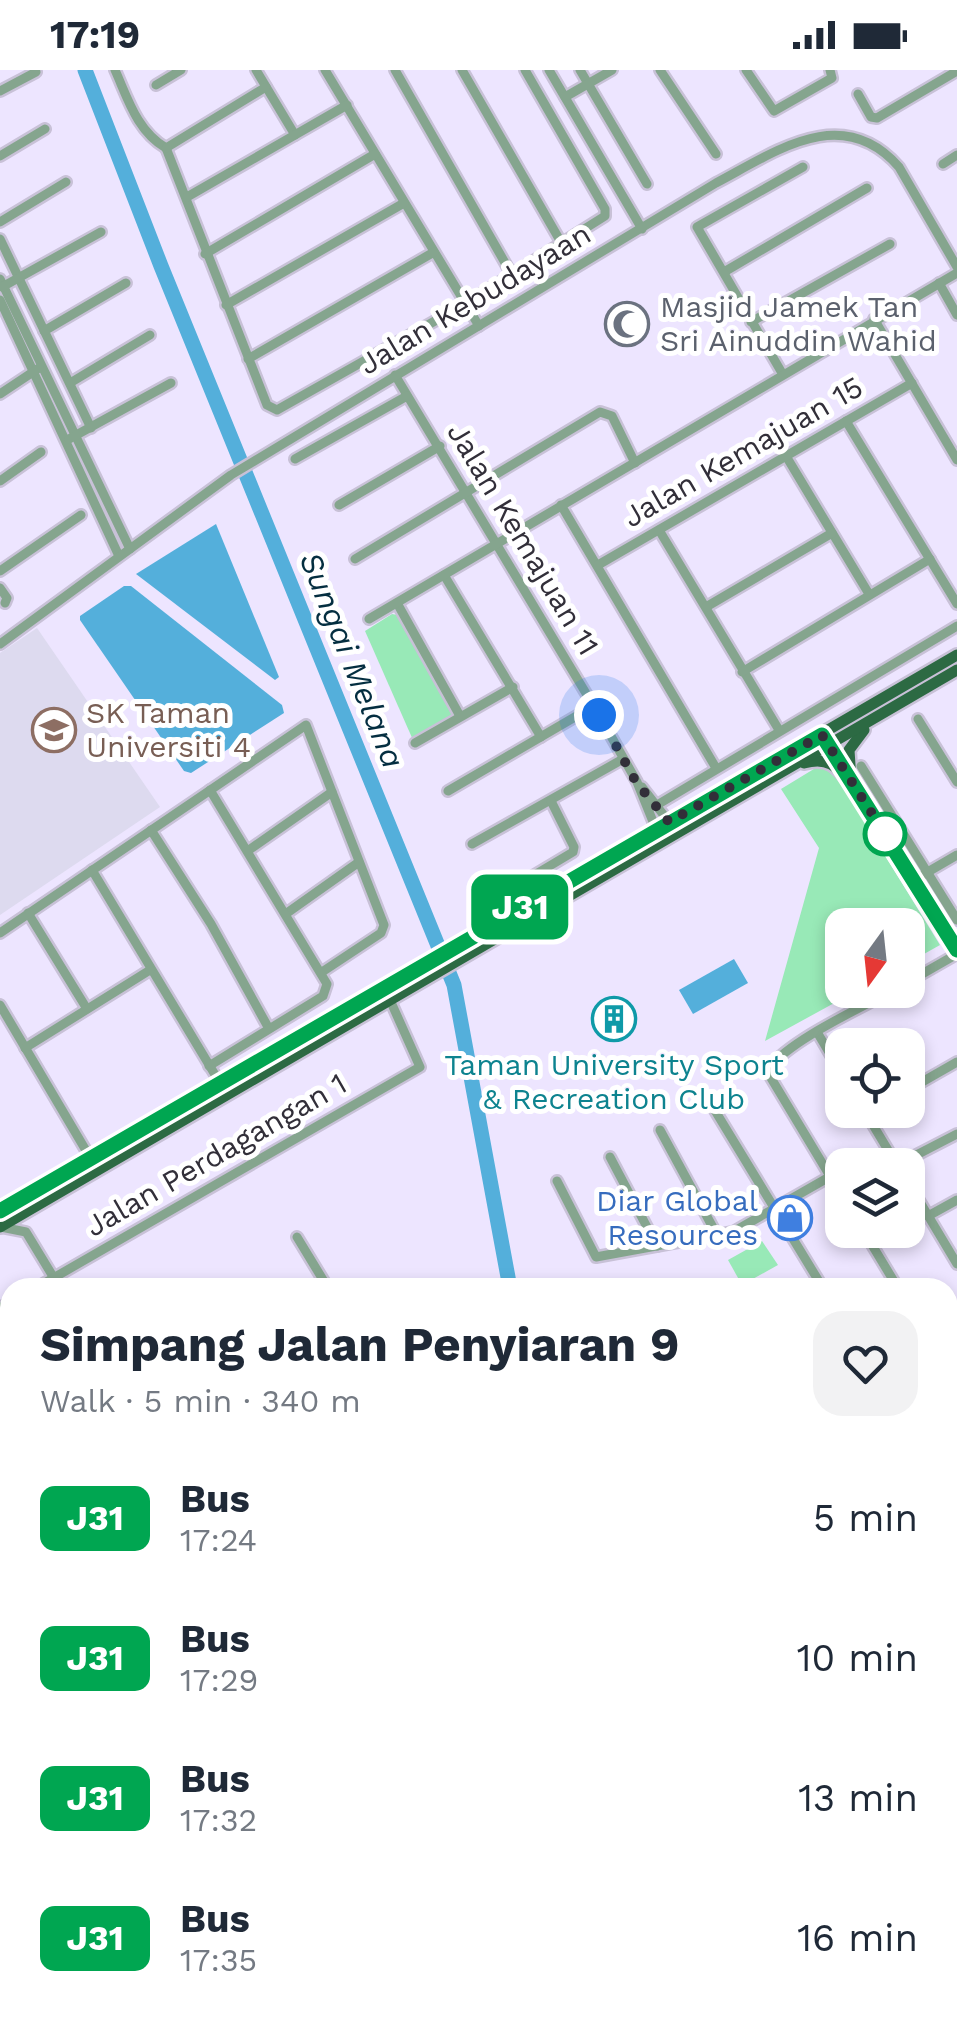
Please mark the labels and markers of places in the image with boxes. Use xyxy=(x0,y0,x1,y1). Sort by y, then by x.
place label: Masjid Jamek Tan Sri Ainuddin Wahid xyxy=(660,289,937,358)
mosque icon: Masjid Jamek Tan Sri Ainuddin Wahid xyxy=(604,301,650,347)
place label: SK Taman Universiti 4 xyxy=(86,695,251,764)
school or university icon: SK Taman Universiti 4 xyxy=(31,707,77,753)
unlabelled marker xyxy=(864,813,906,855)
building icon: Taman University Sport & Recreation Club xyxy=(591,996,637,1042)
place label: Taman University Sport & Recreation Club xyxy=(444,1047,784,1116)
place label: Diar Global Resources xyxy=(596,1183,758,1252)
shop icon: Diar Global Resources xyxy=(767,1195,813,1241)

